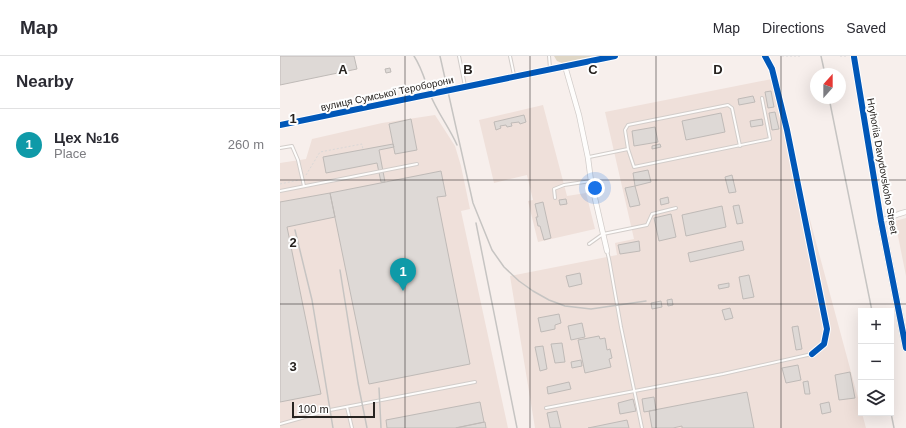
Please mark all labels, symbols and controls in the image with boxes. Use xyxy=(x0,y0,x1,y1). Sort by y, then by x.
text: Map xyxy=(20,17,58,38)
text: Map xyxy=(713,20,740,36)
text: Directions xyxy=(762,20,824,36)
text: Saved xyxy=(846,20,886,36)
text: A xyxy=(338,62,348,77)
text: B xyxy=(463,62,473,77)
text: C xyxy=(588,62,598,77)
text: D xyxy=(713,62,723,77)
north arrow xyxy=(810,68,846,104)
text: Nearby xyxy=(16,72,74,91)
street label: вулиця Сумської Тероборони xyxy=(320,74,455,113)
street label: Hryhoriia Davydovskoho Street xyxy=(865,97,900,235)
text: 1 xyxy=(289,111,297,126)
text: Цех №16 xyxy=(54,129,119,146)
text: 1 xyxy=(25,137,33,152)
text: 260 m xyxy=(228,137,264,152)
text: Place xyxy=(54,146,87,161)
your location xyxy=(585,178,605,198)
text: 2 xyxy=(289,235,297,250)
pin: 1 xyxy=(390,258,416,291)
map controls xyxy=(858,308,894,416)
button: + xyxy=(858,308,894,344)
button: − xyxy=(858,344,894,380)
text: 3 xyxy=(289,359,297,374)
button: layers xyxy=(858,380,894,416)
scale bar xyxy=(292,400,375,419)
text: 100 m xyxy=(298,403,329,415)

